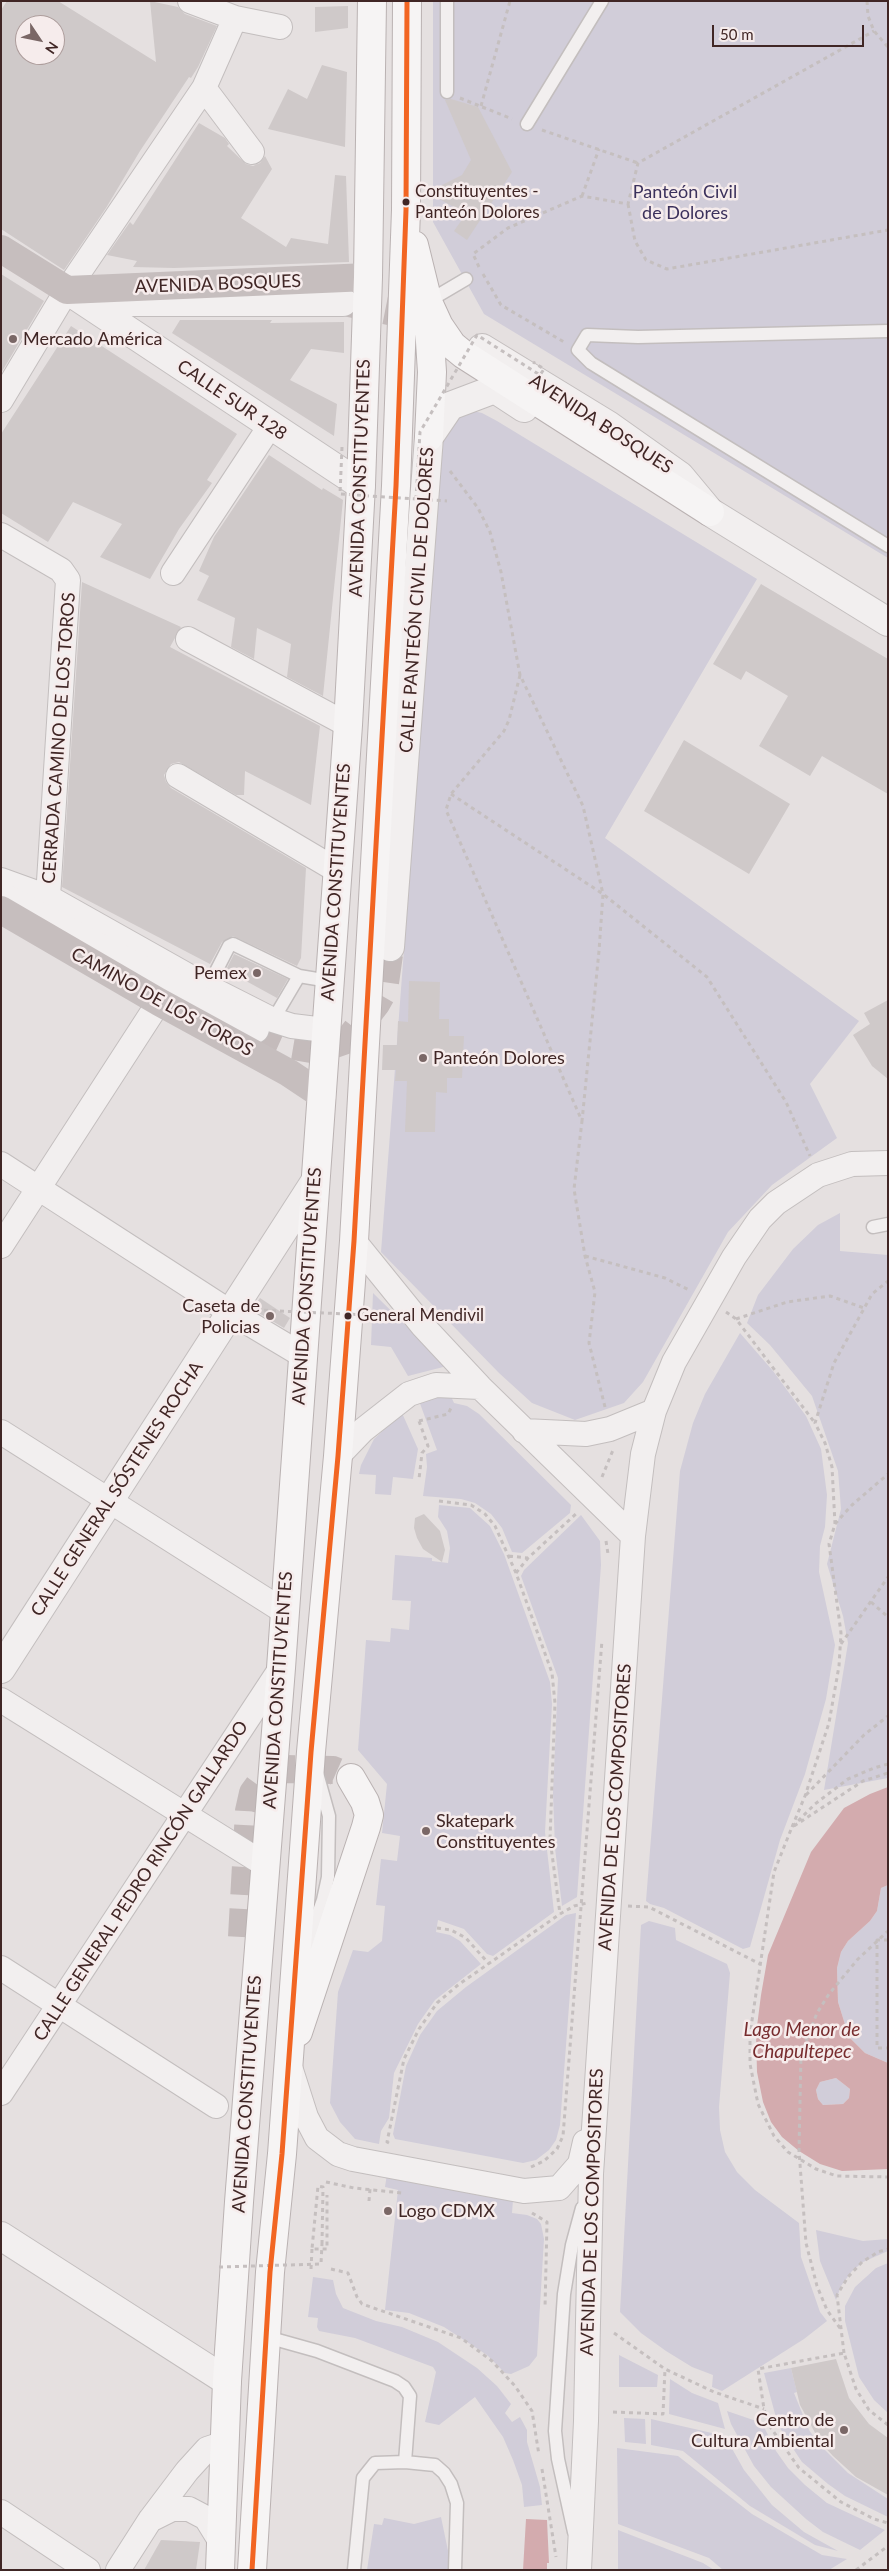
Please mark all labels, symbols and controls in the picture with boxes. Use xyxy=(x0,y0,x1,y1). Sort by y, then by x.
north arrow xyxy=(15,15,65,65)
scale bar xyxy=(714,15,866,47)
text: 50 m xyxy=(720,25,754,43)
text: N xyxy=(42,39,62,57)
park label: Panteón Civil de Dolores xyxy=(633,181,737,223)
place label: Constituyentes - Panteón Dolores xyxy=(415,182,540,222)
marker: Constituyentes - Panteón Dolores xyxy=(401,197,411,207)
street label: AVENIDA BOSQUES xyxy=(135,270,301,298)
place label: Mercado América xyxy=(23,328,162,350)
marker: Mercado América xyxy=(7,333,19,345)
street label: CALLE SUR 128 xyxy=(173,355,291,445)
street label: AVENIDA CONSTITUYENTES xyxy=(345,359,375,597)
street label: AVENIDA BOSQUES xyxy=(525,370,677,478)
street label: CALLE PANTEÓN CIVIL DE DOLORES xyxy=(396,446,438,754)
street label: CERRADA CAMINO DE LOS TOROS xyxy=(38,592,80,884)
street label: AVENIDA CONSTITUYENTES xyxy=(317,762,355,1002)
street label: CAMINO DE LOS TOROS xyxy=(67,943,257,1061)
place label: Pemex xyxy=(194,962,247,984)
marker: Pemex xyxy=(251,967,263,979)
place label: Panteón Dolores xyxy=(433,1047,565,1069)
marker: Panteón Dolores xyxy=(417,1052,429,1064)
street label: AVENIDA CONSTITUYENTES xyxy=(288,1166,326,1406)
place label: Caseta de Policias xyxy=(182,1295,260,1338)
place label: General Mendivil xyxy=(357,1306,484,1326)
marker: Caseta de Policias xyxy=(264,1310,276,1322)
marker: General Mendivil xyxy=(343,1311,353,1321)
street label: CALLE GENERAL SÓSTENES ROCHA xyxy=(26,1357,208,1621)
street label: AVENIDA CONSTITUYENTES xyxy=(259,1570,297,1810)
street label: AVENIDA DE LOS COMPOSITORES xyxy=(594,1663,636,1951)
street label: CALLE GENERAL PEDRO RINCÓN GALLARDO xyxy=(29,1717,253,2045)
place label: Skatepark Constituyentes xyxy=(436,1810,556,1852)
marker: Skatepark Constituyentes xyxy=(420,1825,432,1837)
street label: AVENIDA CONSTITUYENTES xyxy=(228,1974,266,2214)
water label: Lago Menor de Chapultepec xyxy=(744,2019,860,2063)
street label: AVENIDA DE LOS COMPOSITORES xyxy=(576,2068,608,2356)
place label: Logo CDMX xyxy=(398,2200,495,2222)
marker: Logo CDMX xyxy=(382,2205,394,2217)
place label: Centro de Cultura Ambiental xyxy=(691,2409,834,2452)
marker: Centro de Cultura Ambiental xyxy=(838,2424,850,2436)

